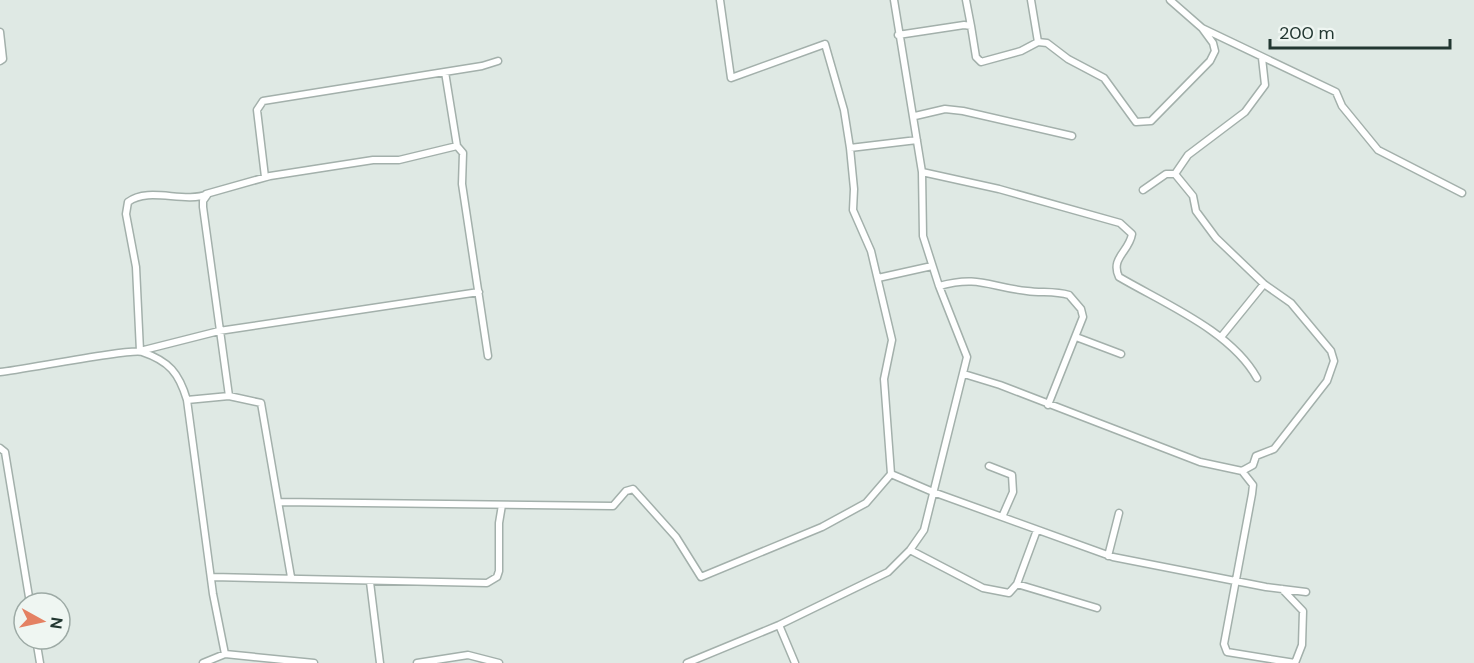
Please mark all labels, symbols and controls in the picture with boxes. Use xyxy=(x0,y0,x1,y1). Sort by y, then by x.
scale bar xyxy=(1270,12,1450,50)
text: 200 m xyxy=(1279,21,1335,45)
north arrow xyxy=(12,591,72,651)
text: N xyxy=(45,616,68,630)

